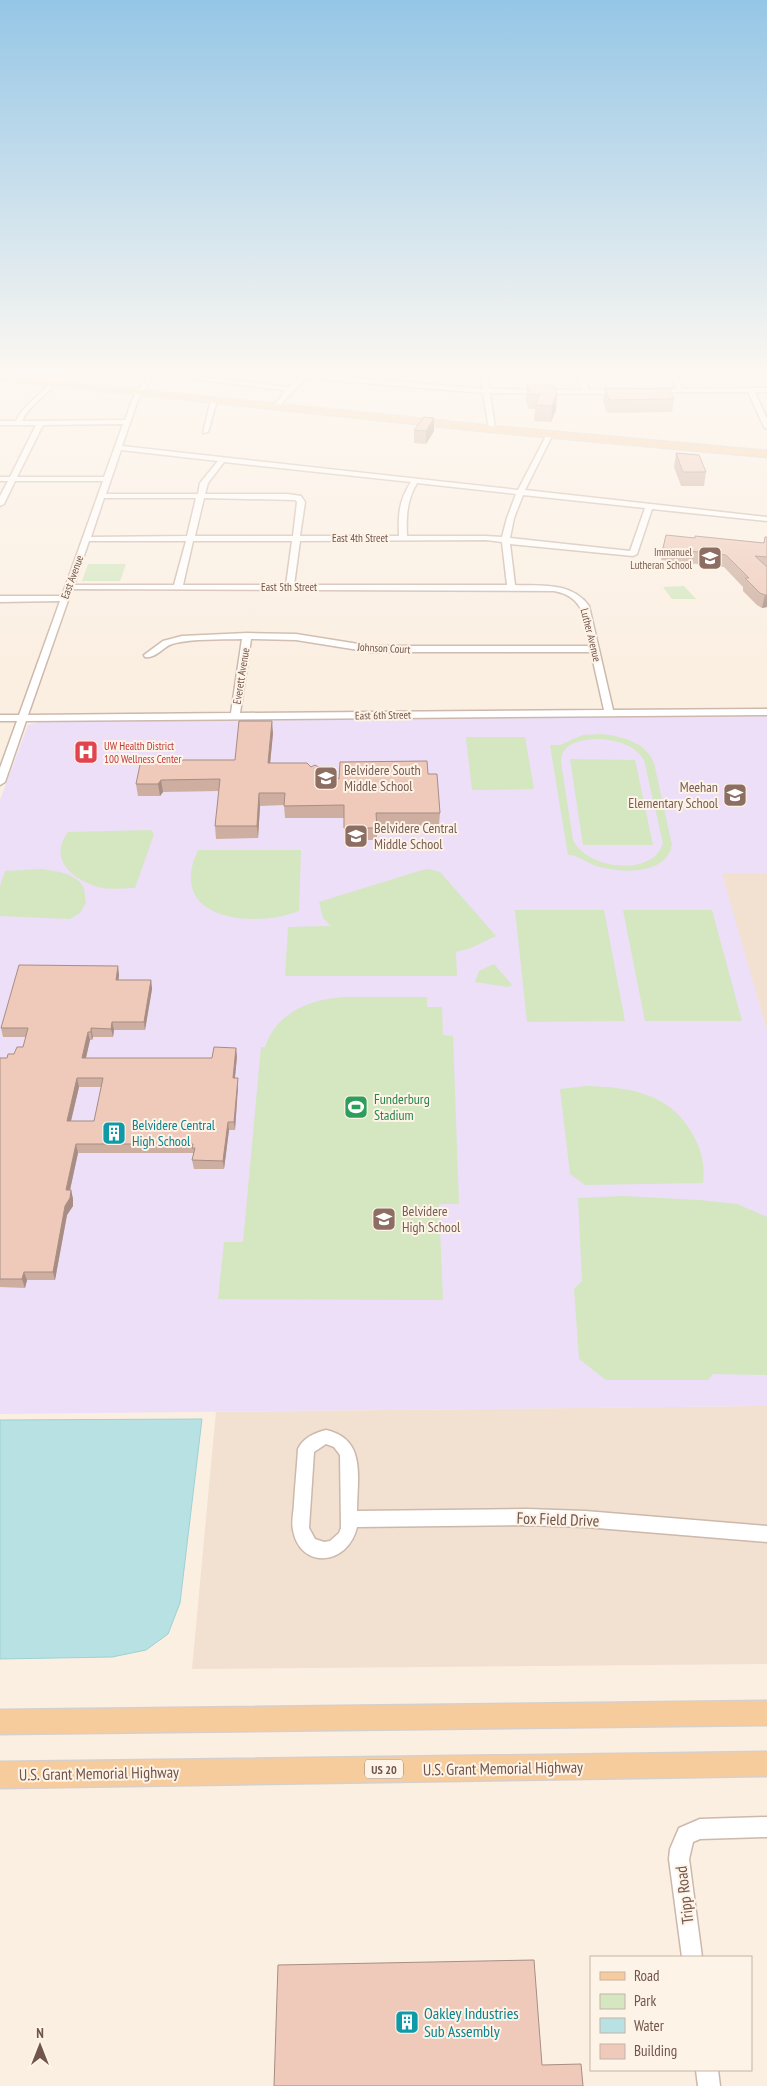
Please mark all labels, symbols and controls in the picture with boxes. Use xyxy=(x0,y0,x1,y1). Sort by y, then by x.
street label: East 4th Street xyxy=(332,531,388,545)
place label: Immanuel Lutheran School xyxy=(630,545,692,572)
school or university icon: Immanuel Lutheran School xyxy=(697,545,723,571)
street label: East Avenue xyxy=(58,553,87,601)
street label: East 5th Street xyxy=(261,580,317,594)
street label: Luther Avenue xyxy=(578,607,604,664)
street label: Johnson Court xyxy=(356,640,411,656)
street label: Everett Avenue xyxy=(230,646,252,705)
street label: East 6th Street xyxy=(355,708,411,722)
hospital icon: UW Health District 100 Wellness Center xyxy=(73,739,99,765)
place label: UW Health District 100 Wellness Center xyxy=(104,739,181,766)
place label: Belvidere South Middle School xyxy=(344,761,421,795)
school or university icon: Belvidere South Middle School xyxy=(313,765,339,791)
place label: Meehan Elementary School xyxy=(628,778,719,812)
school or university icon: Meehan Elementary School xyxy=(722,782,748,808)
place label: Belvidere Central Middle School xyxy=(374,819,458,853)
school or university icon: Belvidere Central Middle School xyxy=(343,823,369,849)
place label: Funderburg Stadium xyxy=(374,1090,430,1124)
sports icon: Funderburg Stadium xyxy=(343,1094,369,1120)
place label: Belvidere Central High School xyxy=(132,1116,216,1150)
building icon: Belvidere Central High School xyxy=(101,1120,127,1146)
place label: Belvidere High School xyxy=(402,1202,461,1236)
school or university icon: Belvidere High School xyxy=(371,1206,397,1232)
street label: Fox Field Drive xyxy=(516,1508,600,1530)
street label: U.S. Grant Memorial Highway xyxy=(423,1757,583,1779)
road number: US 20 xyxy=(365,1760,403,1778)
street label: U.S. Grant Memorial Highway xyxy=(19,1762,179,1784)
street label: Tripp Road xyxy=(671,1865,697,1925)
legend xyxy=(590,1956,752,2071)
text: Road xyxy=(634,1966,660,1985)
text: Park xyxy=(634,1991,656,2010)
place label: Oakley Industries Sub Assembly xyxy=(424,2003,519,2041)
building icon: Oakley Industries Sub Assembly xyxy=(394,2009,420,2035)
text: Water xyxy=(634,2016,665,2035)
north arrow xyxy=(15,2021,65,2071)
text: N xyxy=(36,2024,44,2042)
text: Building xyxy=(634,2041,677,2060)

